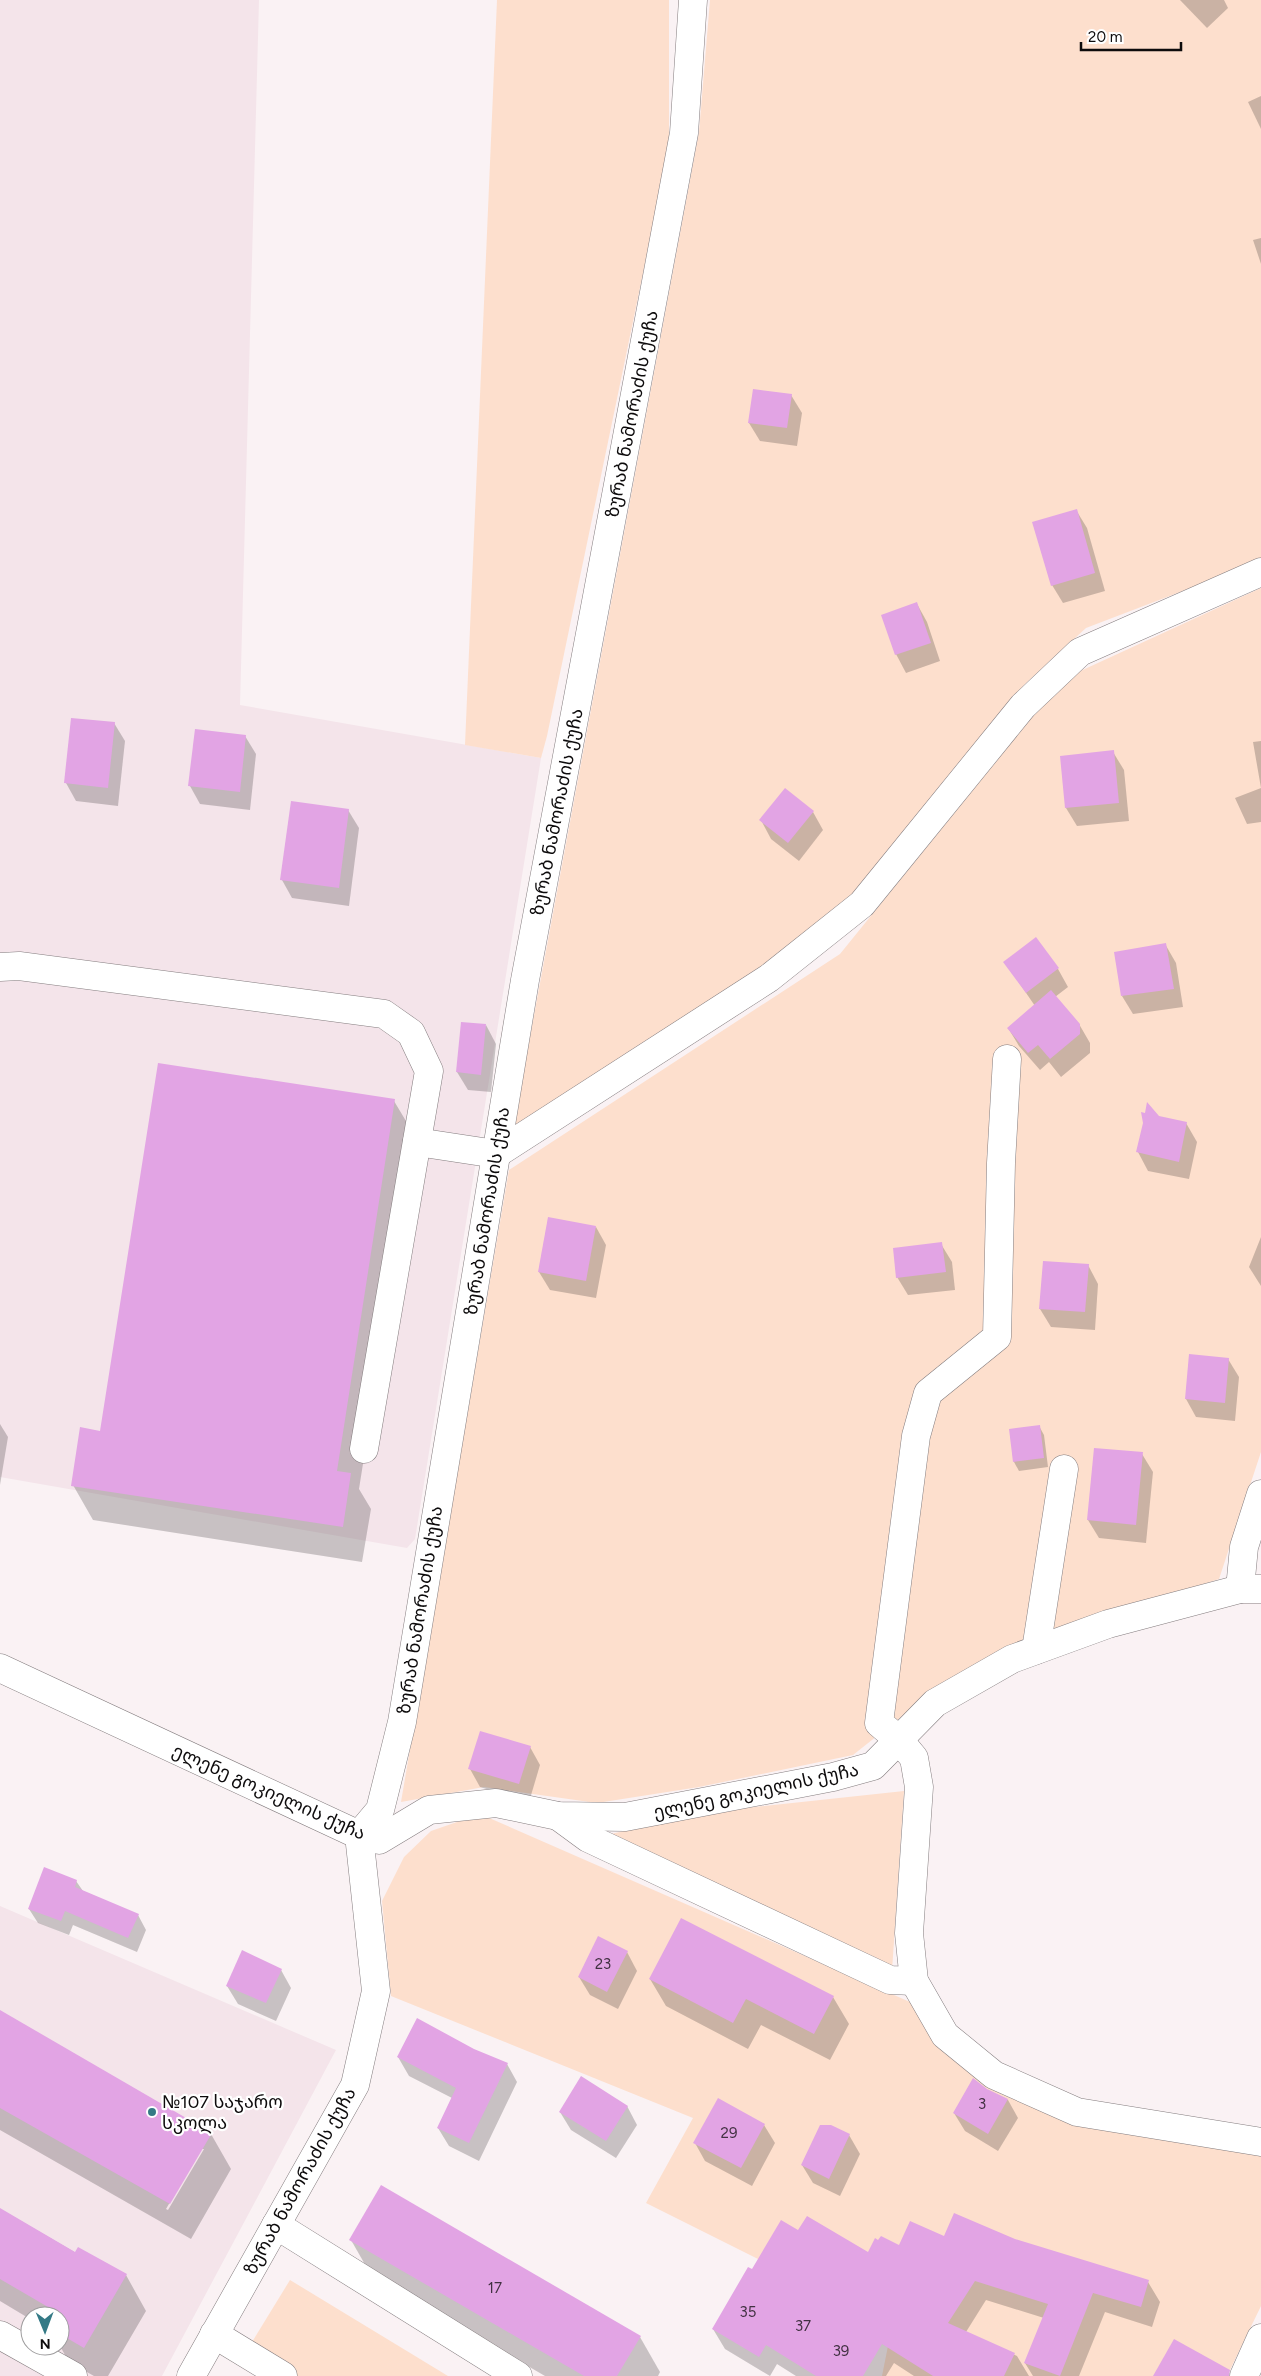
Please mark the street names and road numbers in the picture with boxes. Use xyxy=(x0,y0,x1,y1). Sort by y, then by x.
street label: ზურაბ ნამორაძის ქუჩა xyxy=(601,309,663,519)
street label: ზურაბ ნამორაძის ქუჩა xyxy=(526,707,588,917)
street label: ზურაბ ნამორაძის ქუჩა xyxy=(460,1105,514,1317)
street label: ზურაბ ნამორაძის ქუჩა xyxy=(393,1504,447,1716)
street label: ელენე გოკიელის ქუჩა xyxy=(169,1739,369,1845)
street label: ელენე გოკიელის ქუჩა xyxy=(651,1758,861,1824)
street label: ზურაბ ნამორაძის ქუჩა xyxy=(239,2084,361,2278)

